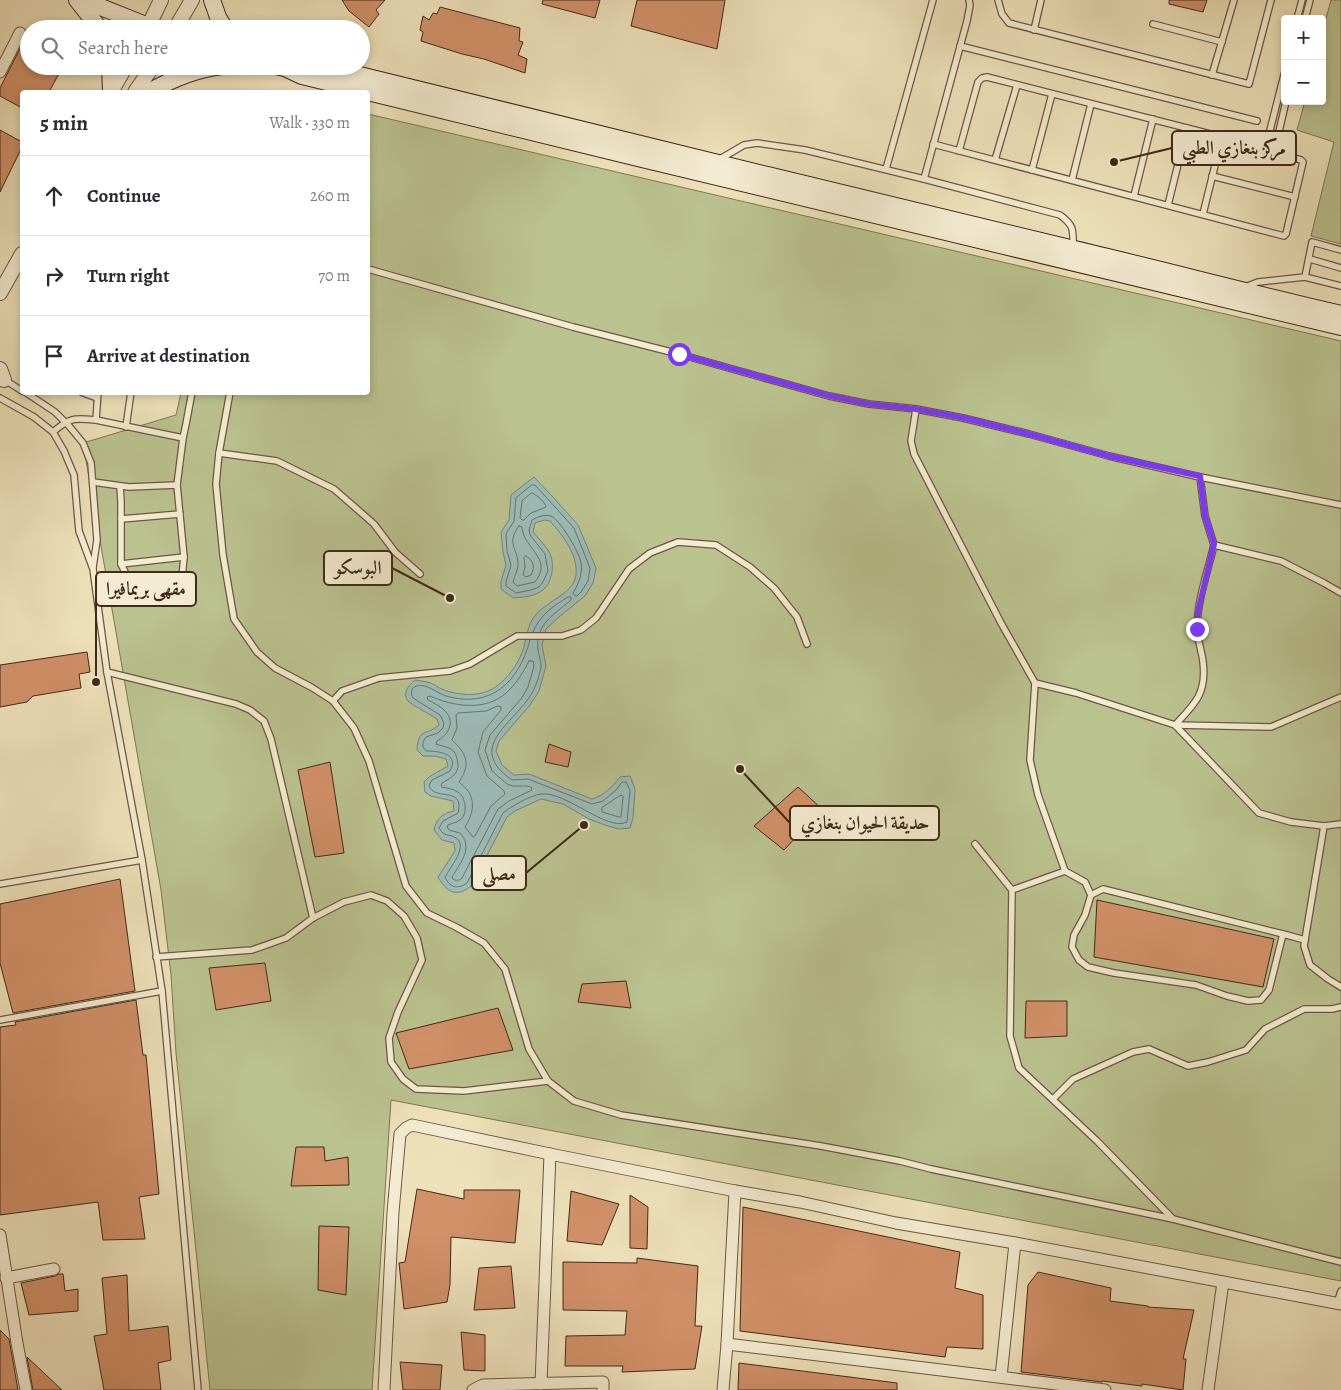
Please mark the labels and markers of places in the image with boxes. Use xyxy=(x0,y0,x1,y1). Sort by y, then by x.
callout: مركز بنغازي الطبي xyxy=(1172,131,1296,165)
callout: البوسكو xyxy=(324,551,392,585)
callout: مقهى بريمافيرا xyxy=(96,572,196,606)
callout: حديقة الحيوان بنغازي xyxy=(790,806,939,840)
callout: مصلى xyxy=(472,856,526,890)

